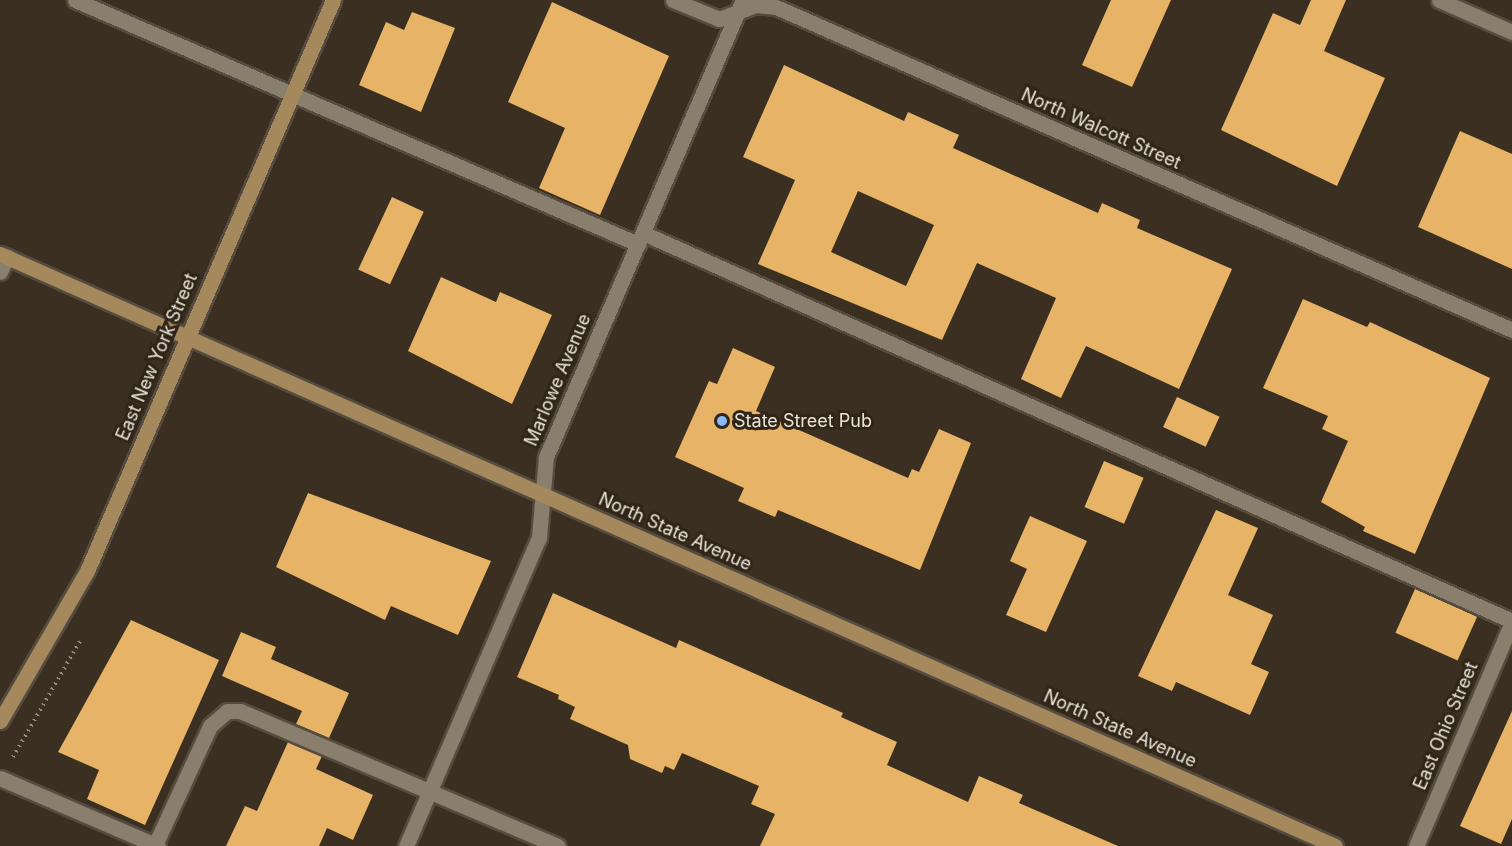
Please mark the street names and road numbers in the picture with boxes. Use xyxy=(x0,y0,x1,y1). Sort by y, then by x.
street label: North Walcott Street xyxy=(1018,84,1184,174)
street label: East New York Street xyxy=(112,270,202,444)
street label: Marlowe Avenue xyxy=(520,311,596,449)
street label: North State Avenue xyxy=(595,489,755,575)
street label: East Ohio Street xyxy=(1409,659,1483,793)
street label: North State Avenue xyxy=(1040,686,1200,772)

